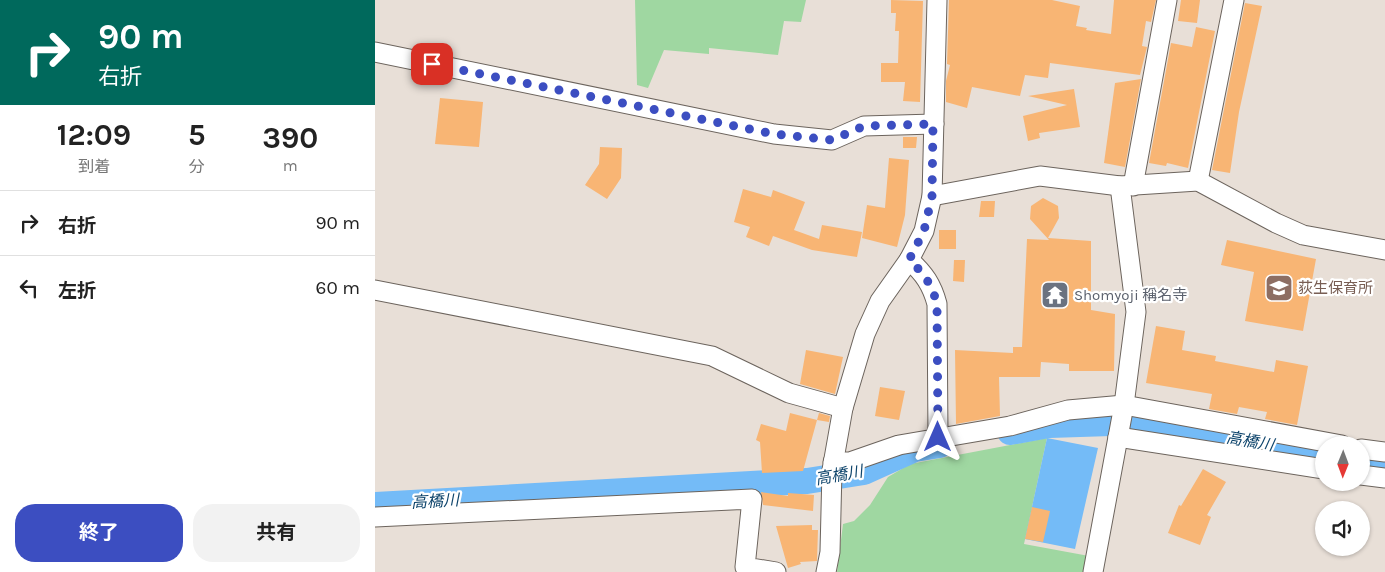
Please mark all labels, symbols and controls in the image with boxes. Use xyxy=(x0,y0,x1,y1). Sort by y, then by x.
text: 90 m xyxy=(98,16,184,57)
icon: right xyxy=(15,20,80,85)
pin xyxy=(411,43,453,85)
icon: arrive xyxy=(418,50,446,78)
text: 右折 xyxy=(98,64,142,90)
text: 12:09 xyxy=(57,117,131,153)
text: 5 xyxy=(188,117,205,153)
text: 390 xyxy=(262,120,318,156)
text: m xyxy=(283,156,298,175)
text: 到着 xyxy=(78,157,110,176)
text: 分 xyxy=(189,157,205,176)
icon: right xyxy=(15,209,43,237)
text: 90 m xyxy=(315,212,360,234)
text: 右折 xyxy=(58,215,96,237)
school or university icon: 荻生保育所 xyxy=(1264,273,1294,303)
icon: left xyxy=(15,274,43,302)
text: 60 m xyxy=(316,277,360,299)
place label: 荻生保育所 xyxy=(1298,279,1373,297)
text: 左折 xyxy=(58,280,96,302)
temple icon: Shomyoji 稱名寺 xyxy=(1040,280,1070,310)
place label: Shomyoji 稱名寺 xyxy=(1074,286,1187,304)
position arrow xyxy=(911,410,963,462)
water label: 高橋川 xyxy=(1225,427,1277,455)
north arrow xyxy=(1315,436,1370,491)
map controls xyxy=(1315,436,1370,556)
water label: 高橋川 xyxy=(814,461,866,489)
water label: 高橋川 xyxy=(411,490,461,512)
button: sound xyxy=(1315,501,1370,556)
button: 終了 xyxy=(15,504,183,562)
button: 共有 xyxy=(193,504,360,562)

